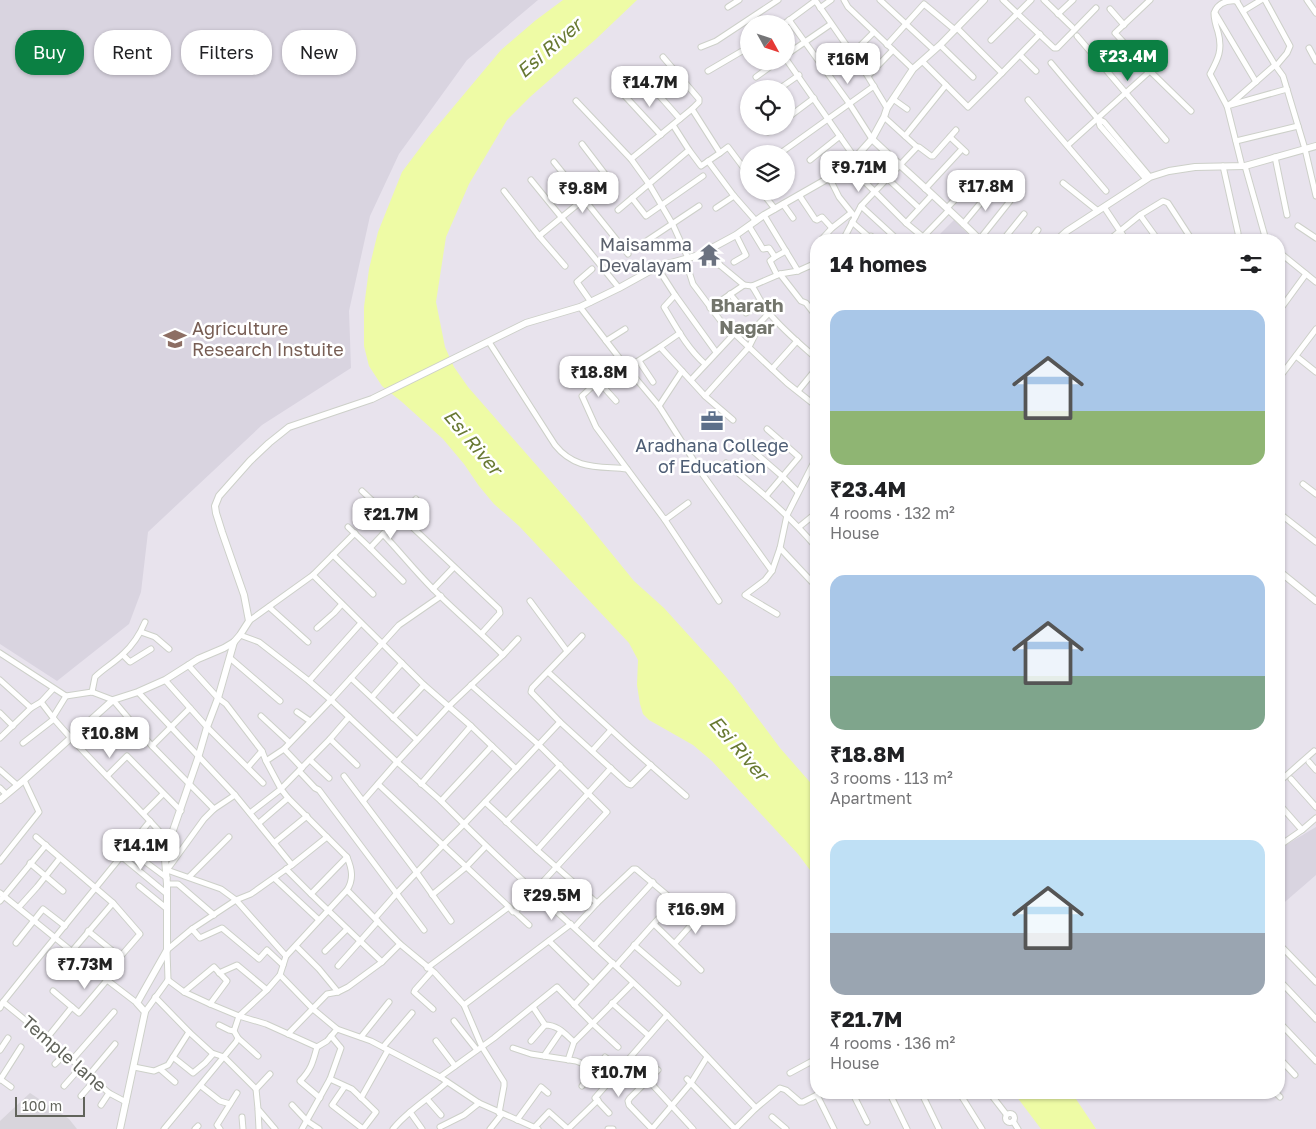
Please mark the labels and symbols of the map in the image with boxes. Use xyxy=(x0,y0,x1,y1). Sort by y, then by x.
water label: Esi River xyxy=(512,12,588,82)
north arrow xyxy=(740,15,795,70)
pin: ₹23.4M xyxy=(1087,39,1169,82)
pin: ₹16M xyxy=(818,42,878,85)
pin: ₹14.7M xyxy=(609,66,691,108)
pin: ₹9.71M xyxy=(818,150,900,193)
pin: ₹17.8M xyxy=(945,170,1027,212)
pin: ₹9.8M xyxy=(548,172,618,214)
place label: Maisamma Devalayam xyxy=(598,233,692,276)
temple icon: Maisamma Devalayam xyxy=(696,242,722,268)
district label: Bharath Nagar xyxy=(710,293,784,338)
place label: Agriculture Research Instuite xyxy=(192,317,344,360)
school or university icon: Agriculture Research Instuite xyxy=(162,326,188,352)
pin: ₹18.8M xyxy=(558,356,640,398)
water label: Esi River xyxy=(439,404,509,481)
office icon: Aradhana College of Education xyxy=(699,408,725,434)
place label: Aradhana College of Education xyxy=(635,434,789,477)
pin: ₹21.7M xyxy=(350,498,432,540)
water label: Esi River xyxy=(705,711,775,787)
pin: ₹10.8M xyxy=(69,716,151,759)
pin: ₹14.1M xyxy=(100,828,182,871)
pin: ₹29.5M xyxy=(511,878,593,921)
pin: ₹16.9M xyxy=(655,892,737,935)
pin: ₹7.73M xyxy=(44,948,126,990)
street label: Temple lane xyxy=(18,1011,111,1096)
pin: ₹10.7M xyxy=(578,1056,660,1098)
scale bar xyxy=(15,1094,85,1117)

